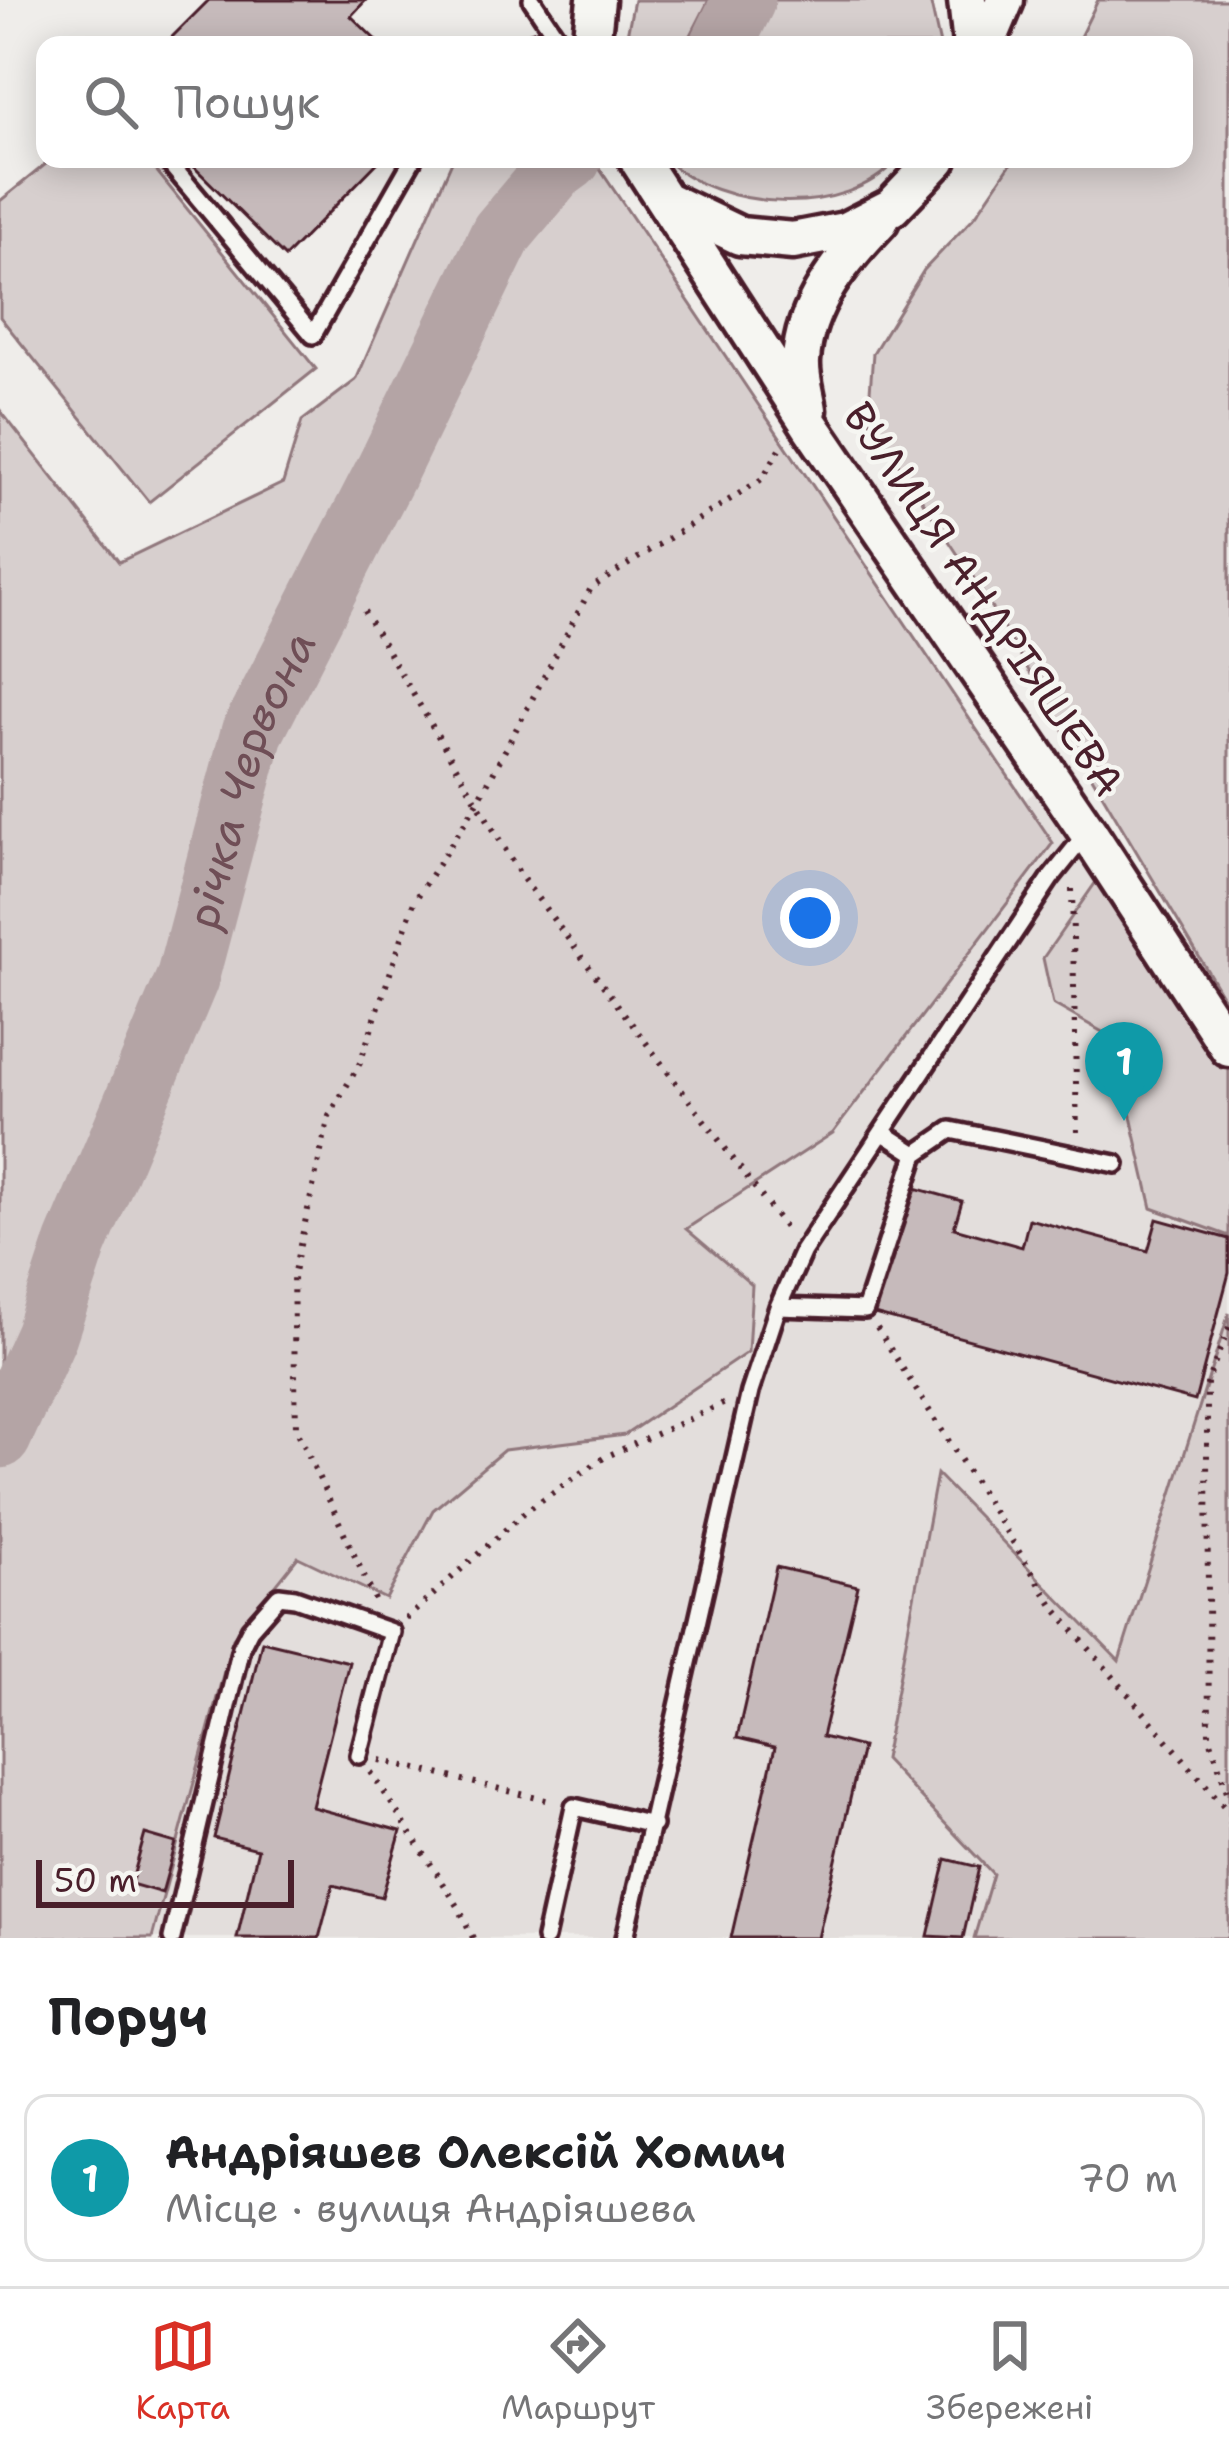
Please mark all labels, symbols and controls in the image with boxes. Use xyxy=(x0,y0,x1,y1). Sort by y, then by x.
search box xyxy=(36,36,1193,168)
icon: search xyxy=(78,69,144,135)
text: Пошук xyxy=(174,72,320,132)
street label: ВУЛИЦЯ АНДРІЯШЕВА xyxy=(831,391,1137,807)
water label: річка Червона xyxy=(171,620,330,936)
your location xyxy=(780,888,840,948)
pin: 1 xyxy=(1085,1022,1163,1121)
scale bar xyxy=(36,1854,294,1907)
text: 50 m xyxy=(54,1858,137,1903)
text: Поруч xyxy=(48,1982,208,2050)
text: Андріяшев Олексій Хомич xyxy=(165,2122,786,2182)
text: 1 xyxy=(81,2152,99,2204)
text: 70 m xyxy=(1077,2152,1178,2204)
text: Місце · вулиця Андріяшева xyxy=(165,2182,695,2234)
tab: Карта xyxy=(136,2313,230,2430)
tab: Маршрут xyxy=(501,2313,655,2430)
tab: Збережені xyxy=(926,2313,1093,2430)

